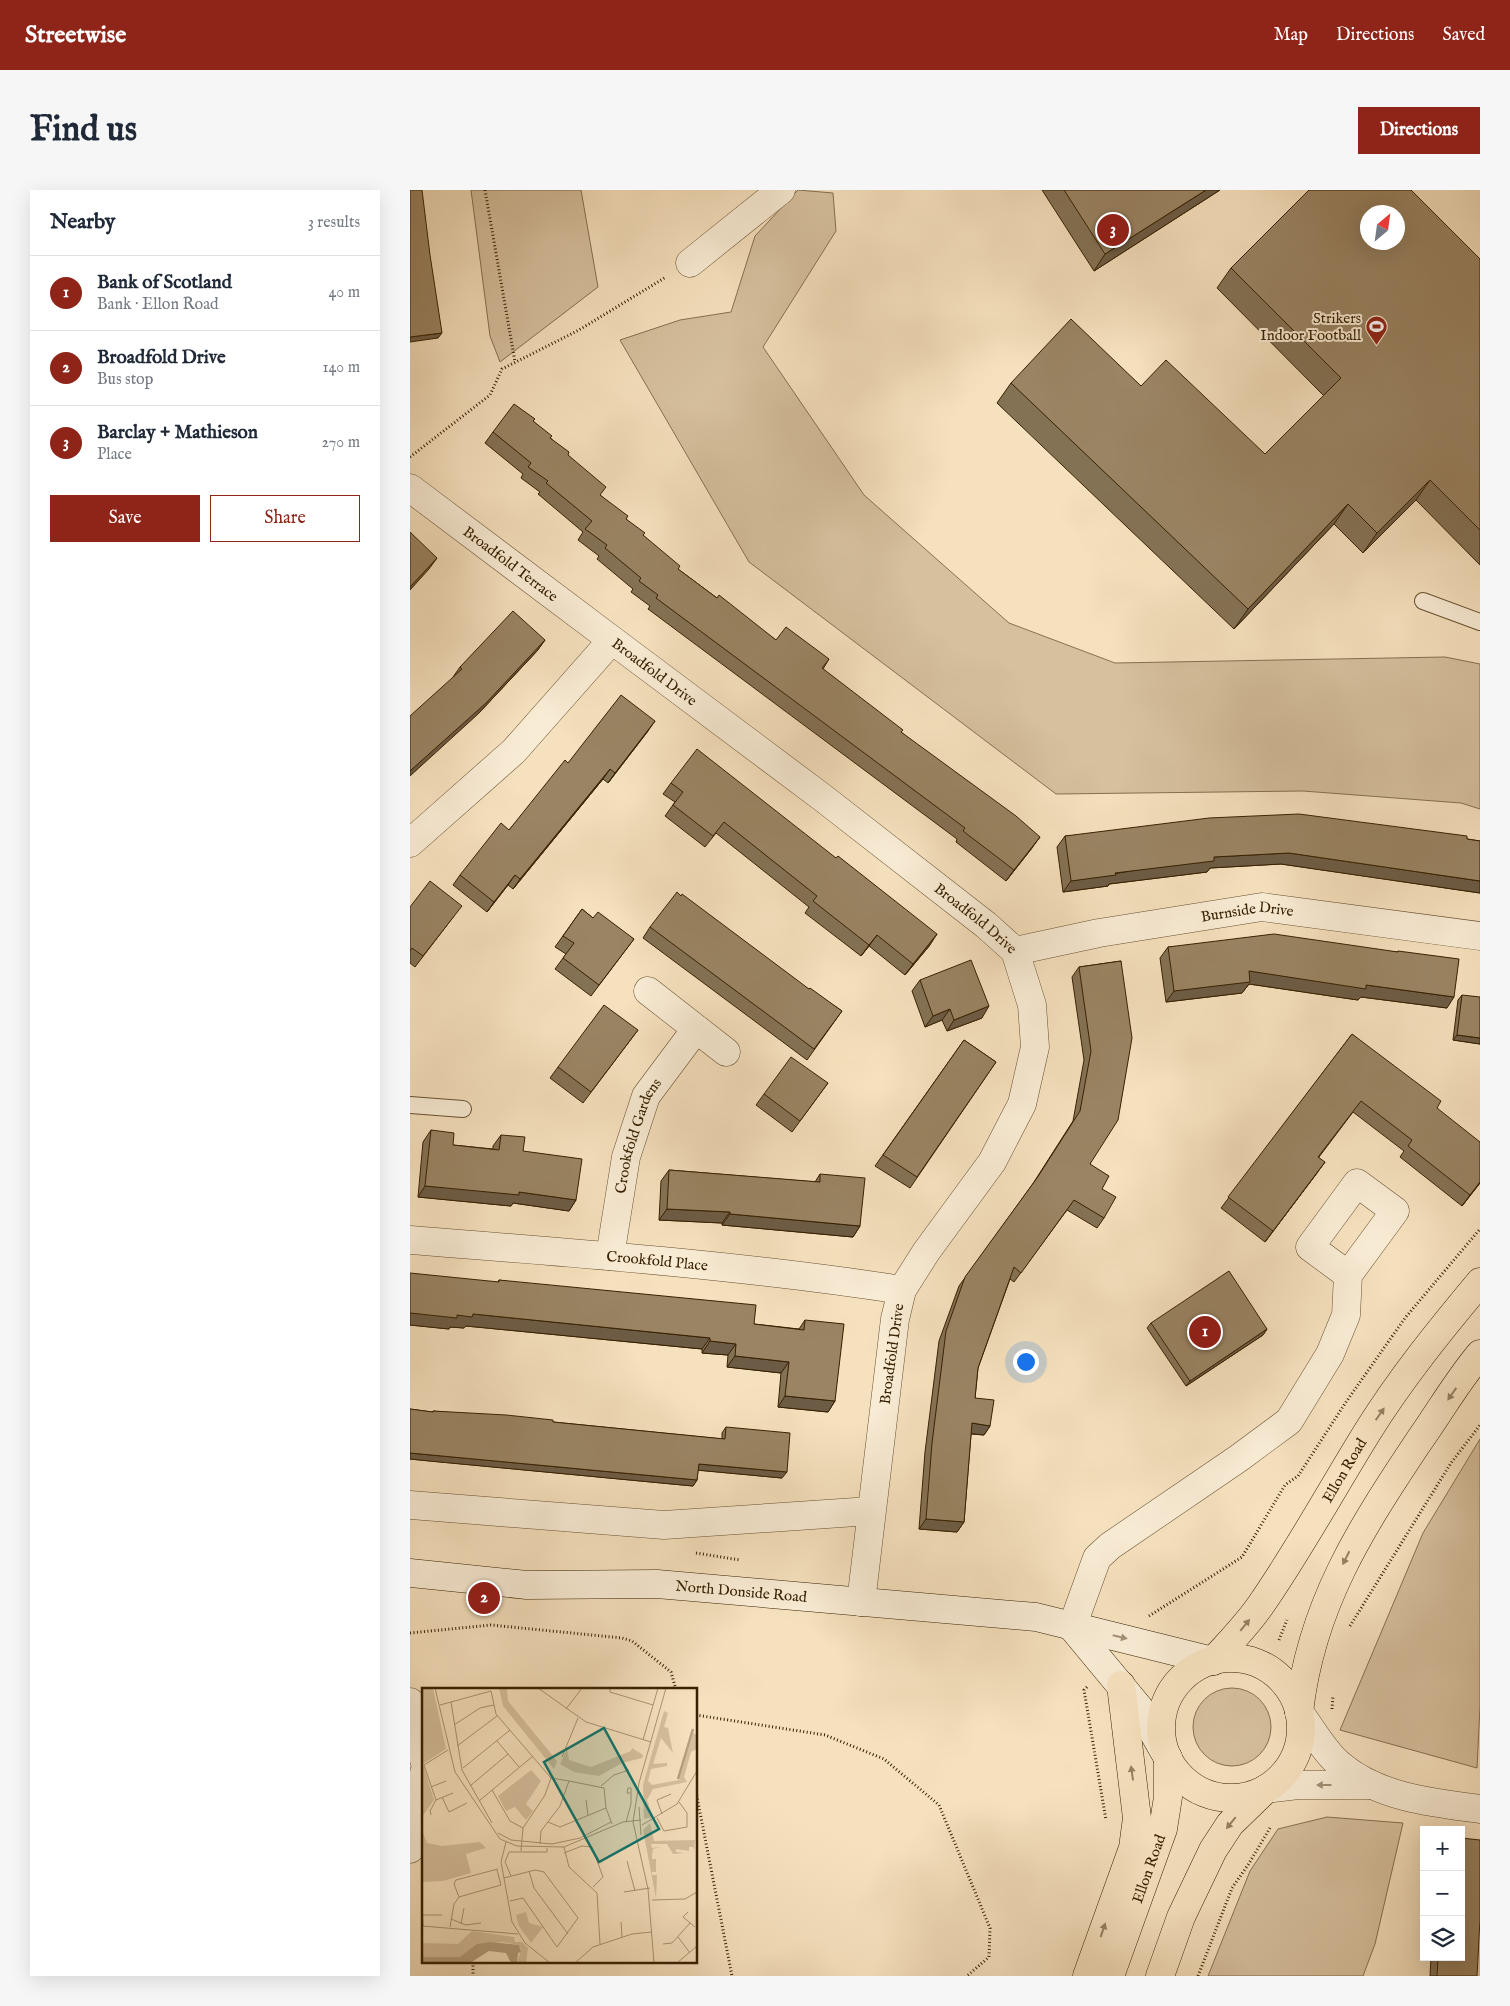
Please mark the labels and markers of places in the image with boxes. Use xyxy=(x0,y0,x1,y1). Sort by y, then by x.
pin: 3 xyxy=(1097,211,1129,249)
place label: Strikers Indoor Football xyxy=(1260,309,1362,345)
sports icon: Strikers Indoor Football xyxy=(1365,315,1389,346)
pin: 1 xyxy=(1189,1313,1221,1351)
pin: 2 xyxy=(468,1579,500,1617)

